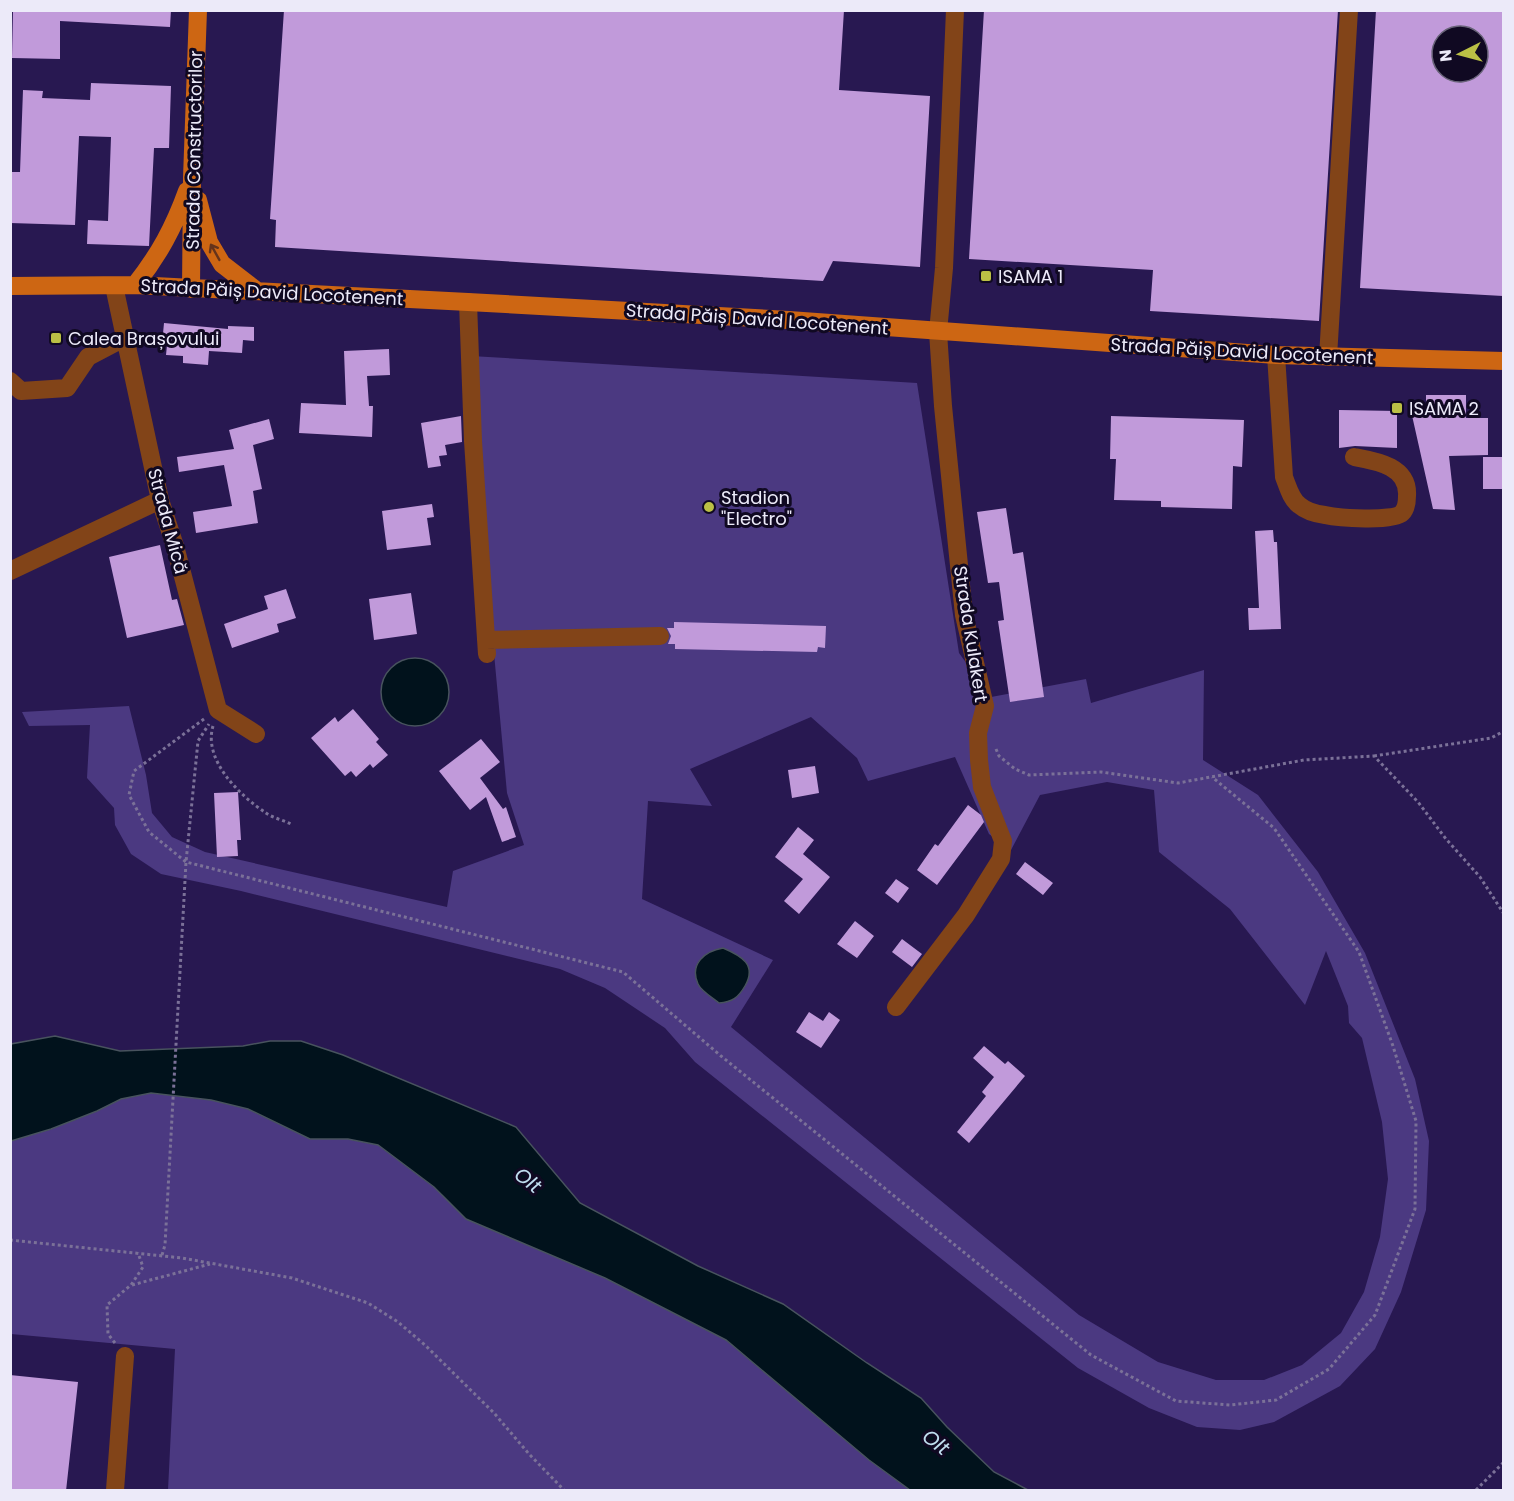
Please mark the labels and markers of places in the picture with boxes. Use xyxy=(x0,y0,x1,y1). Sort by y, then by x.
place label: ISAMA 1 xyxy=(998,264,1063,289)
marker: ISAMA 1 xyxy=(979,269,993,283)
place label: Calea Brașovului xyxy=(68,326,219,351)
marker: Calea Brașovului xyxy=(49,331,63,345)
place label: ISAMA 2 xyxy=(1409,396,1479,421)
marker: ISAMA 2 xyxy=(1390,401,1404,415)
place label: Stadion "Electro" xyxy=(721,485,792,531)
marker: Stadion "Electro" xyxy=(702,500,716,514)

